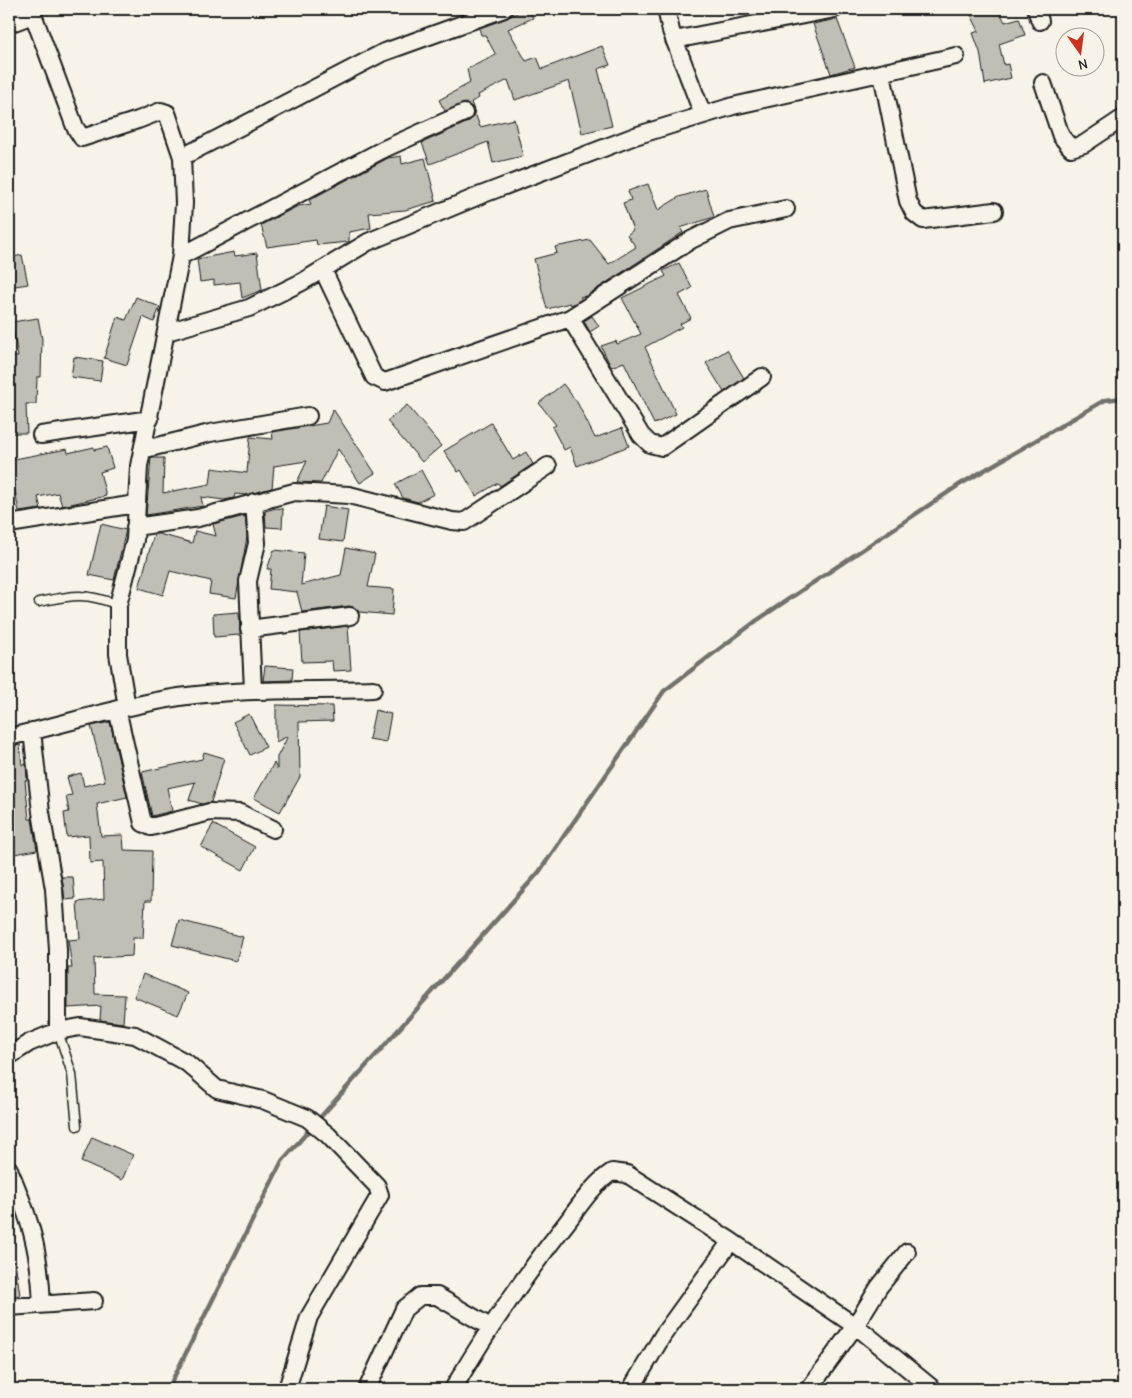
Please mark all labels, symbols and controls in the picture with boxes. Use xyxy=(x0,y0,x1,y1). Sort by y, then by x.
north arrow xyxy=(1054,28,1104,78)
text: N xyxy=(1077,55,1090,73)

